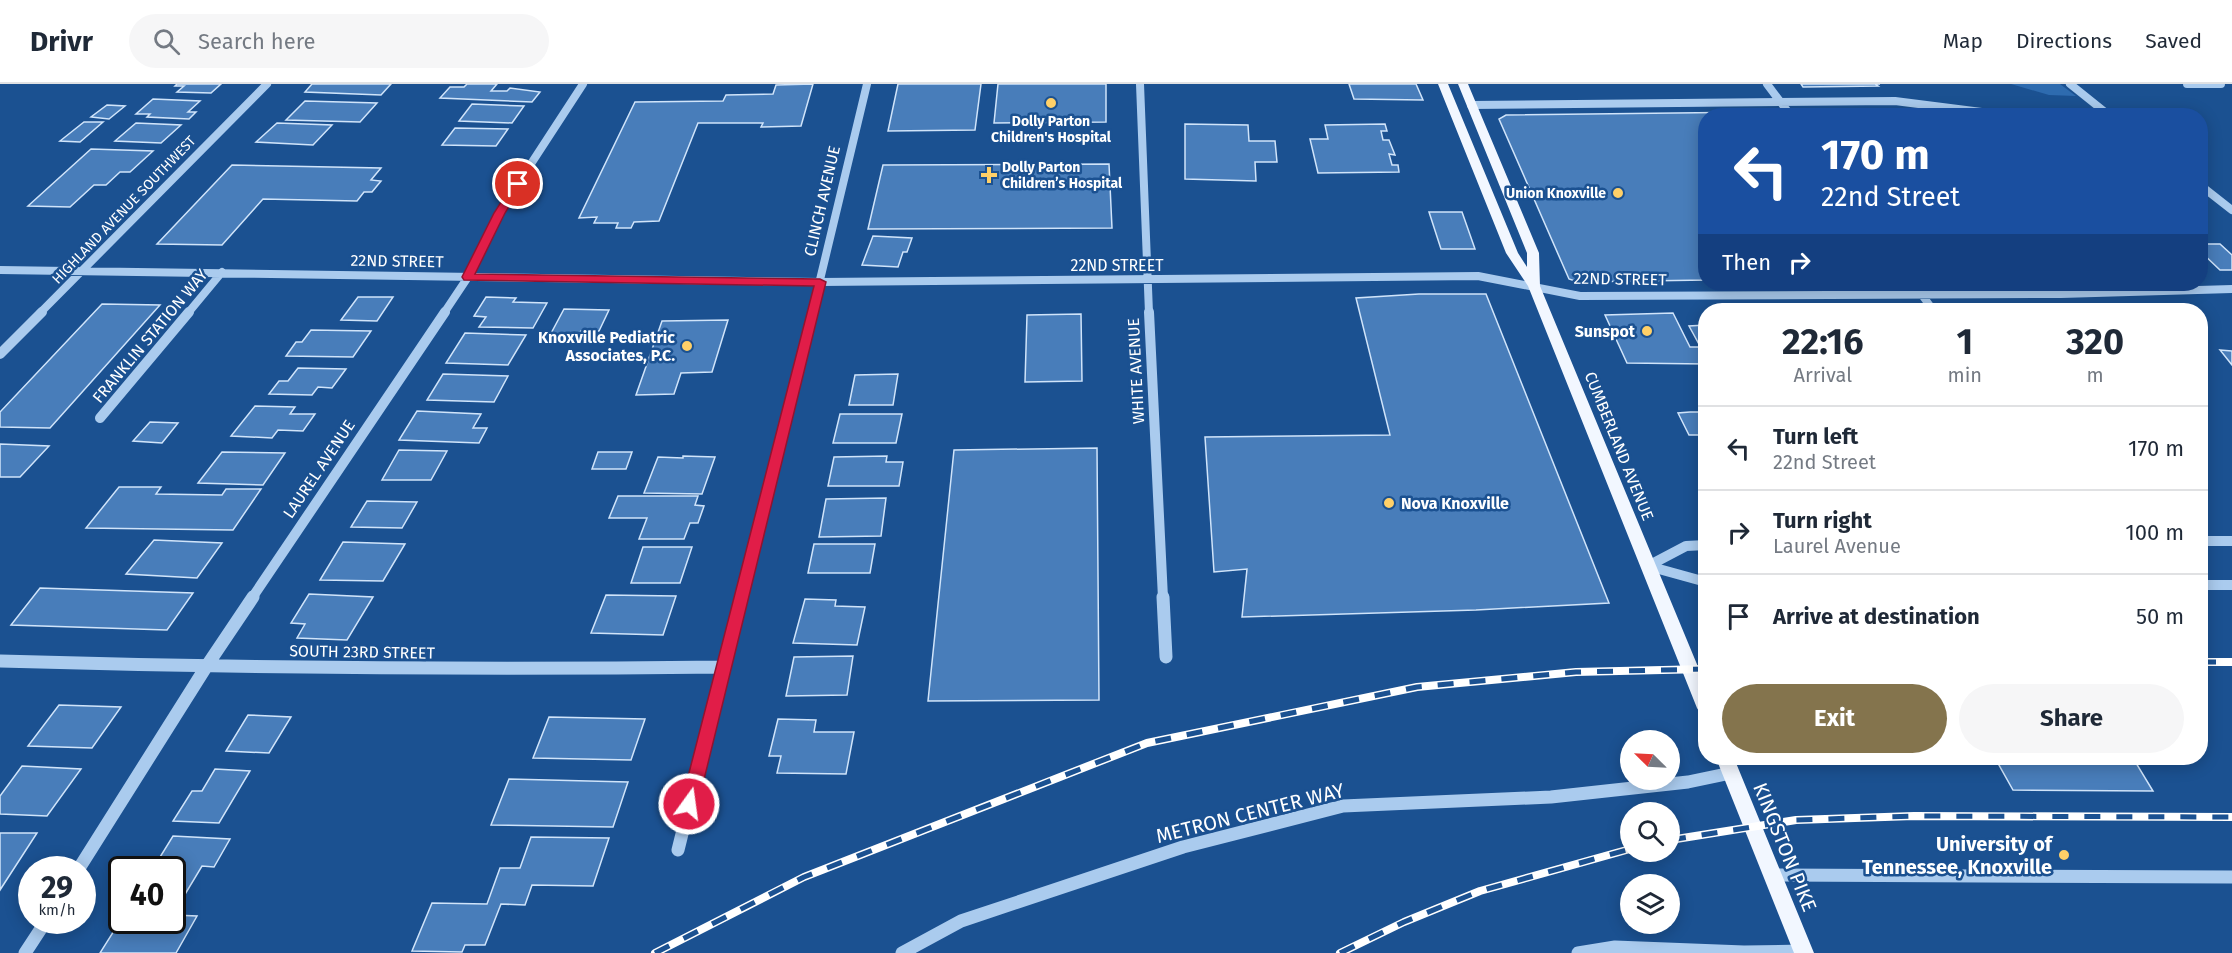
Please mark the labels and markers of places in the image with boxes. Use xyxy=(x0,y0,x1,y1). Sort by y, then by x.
marker: Dolly Parton Children's Hospital xyxy=(1044,96,1058,110)
place label: Dolly Parton Children's Hospital xyxy=(991,113,1112,146)
pin xyxy=(492,158,543,209)
place label: Dolly Parton Children’s Hospital xyxy=(1002,159,1123,192)
marker: Dolly Parton Children’s Hospital xyxy=(980,166,998,184)
place label: Union Knoxville xyxy=(1506,185,1606,202)
marker: Union Knoxville xyxy=(1611,186,1625,200)
place label: Sunspot xyxy=(1575,322,1636,341)
marker: Sunspot xyxy=(1640,324,1654,338)
place label: Knoxville Pediatric Associates, P.C. xyxy=(538,328,675,365)
marker: Knoxville Pediatric Associates, P.C. xyxy=(680,339,694,353)
place label: Nova Knoxville xyxy=(1401,494,1509,513)
marker: Nova Knoxville xyxy=(1382,496,1396,510)
place label: University of Tennessee, Knoxville xyxy=(1862,832,2054,879)
marker: University of Tennessee, Knoxville xyxy=(2057,848,2071,862)

